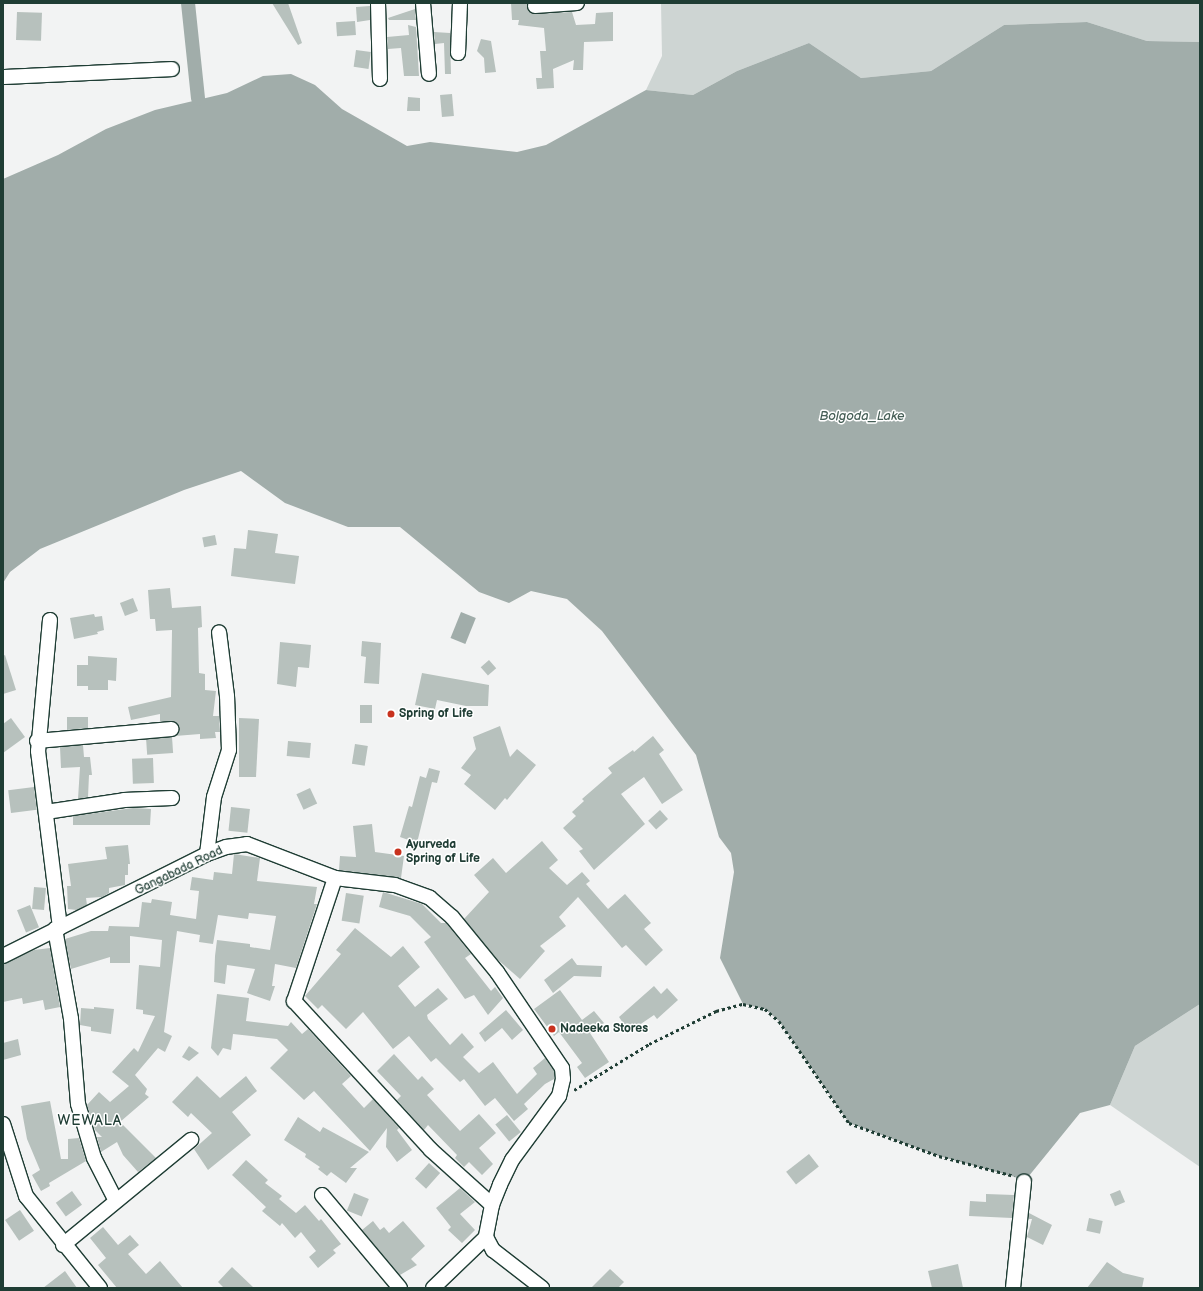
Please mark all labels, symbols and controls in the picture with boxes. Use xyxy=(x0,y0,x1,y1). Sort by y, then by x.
water label: Bolgoda_Lake xyxy=(819,408,905,424)
place label: Spring of Life xyxy=(399,707,473,721)
marker: Spring of Life xyxy=(386,709,396,719)
place label: Ayurveda Spring of Life xyxy=(406,838,480,866)
street label: Gangabada Road xyxy=(133,844,225,898)
marker: Ayurveda Spring of Life xyxy=(393,847,403,857)
place label: Nadeeka Stores xyxy=(560,1022,648,1036)
marker: Nadeeka Stores xyxy=(547,1024,557,1034)
district label: WEWALA xyxy=(58,1113,122,1129)

